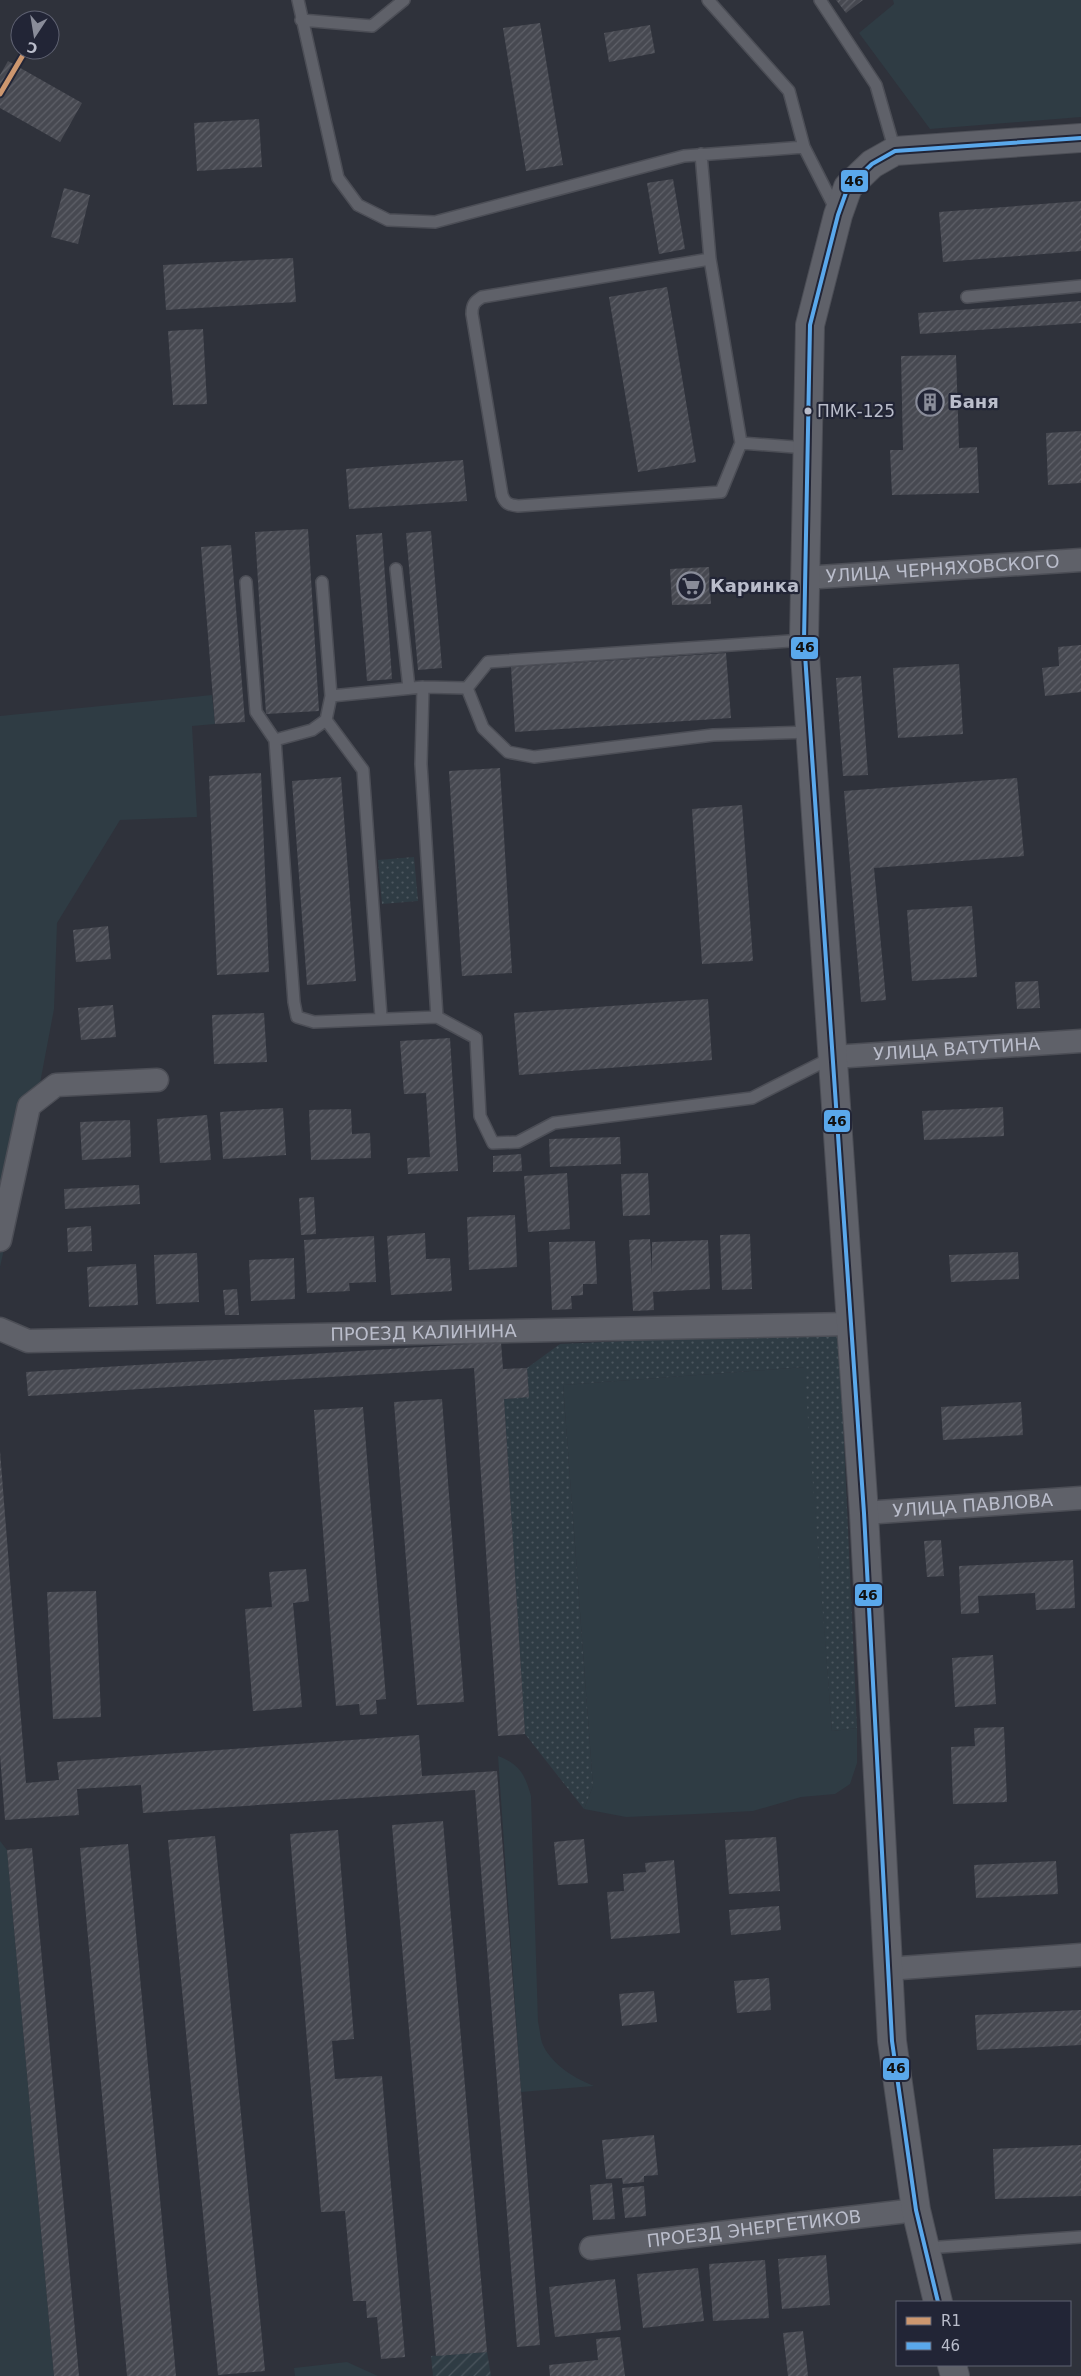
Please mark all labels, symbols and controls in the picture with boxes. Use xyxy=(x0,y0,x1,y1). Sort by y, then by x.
north arrow xyxy=(10,10,60,60)
text: С xyxy=(26,39,39,57)
line badge: 46 xyxy=(840,169,869,193)
text: 46 xyxy=(844,173,864,189)
building icon: Баня xyxy=(915,387,945,417)
place label: Баня xyxy=(949,391,999,412)
place label: ПМК-125 xyxy=(817,401,895,421)
marker: ПМК-125 xyxy=(803,406,813,416)
street label: УЛИЦА ЧЕРНЯХОВСКОГО xyxy=(825,550,1060,587)
supermarket icon: Каринка xyxy=(676,571,706,601)
place label: Каринка xyxy=(710,575,799,596)
line badge: 46 xyxy=(790,636,819,660)
text: 46 xyxy=(795,639,815,655)
street label: УЛИЦА ВАТУТИНА xyxy=(873,1033,1041,1064)
line badge: 46 xyxy=(823,1109,851,1133)
text: 46 xyxy=(827,1113,847,1129)
street label: ПРОЕЗД КАЛИНИНА xyxy=(330,1320,517,1345)
street label: УЛИЦА ПАВЛОВА xyxy=(892,1489,1054,1521)
line badge: 46 xyxy=(854,1583,883,1607)
text: 46 xyxy=(858,1587,878,1603)
line badge: 46 xyxy=(882,2057,910,2081)
text: 46 xyxy=(886,2060,906,2076)
street label: ПРОЕЗД ЭНЕРГЕТИКОВ xyxy=(645,2205,862,2251)
legend xyxy=(896,2301,1071,2366)
text: R1 xyxy=(941,2312,961,2330)
text: 46 xyxy=(941,2337,960,2355)

